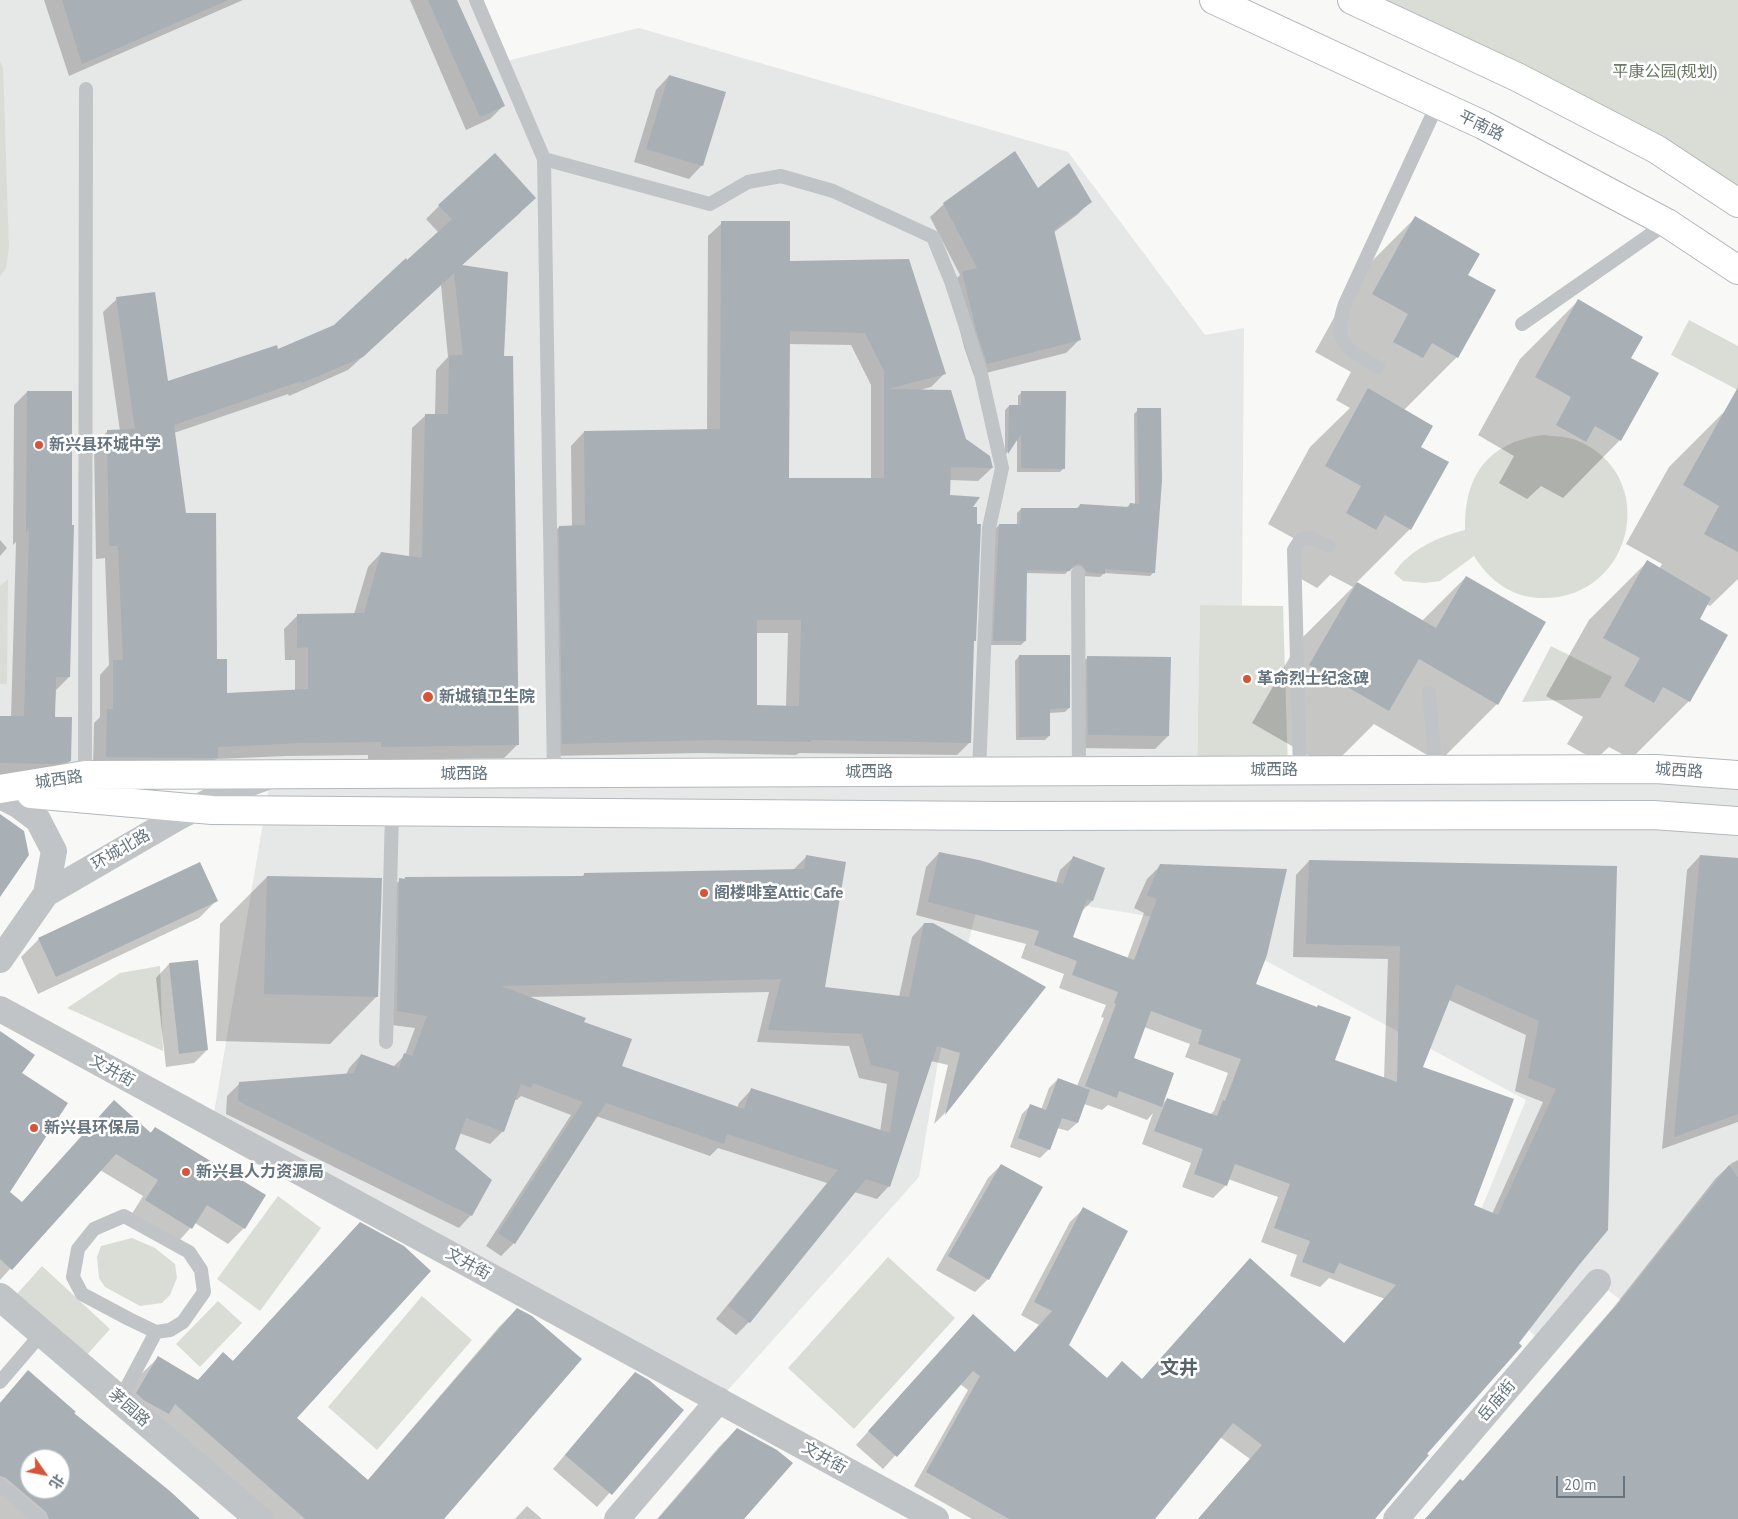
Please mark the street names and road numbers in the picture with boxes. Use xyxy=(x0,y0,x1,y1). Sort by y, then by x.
street label: 平南路 xyxy=(1455,107,1507,145)
street label: 城西路 xyxy=(1250,760,1298,780)
street label: 城西路 xyxy=(1654,760,1704,782)
street label: 城西路 xyxy=(845,762,893,782)
street label: 城西路 xyxy=(440,764,488,784)
street label: 城西路 xyxy=(34,767,84,793)
street label: 环城北路 xyxy=(88,826,154,874)
street label: 文井街 xyxy=(86,1051,138,1091)
street label: 文井街 xyxy=(442,1244,494,1284)
street label: 岳庙街 xyxy=(1474,1376,1520,1426)
street label: 茅园路 xyxy=(105,1385,153,1431)
street label: 文井街 xyxy=(798,1438,850,1478)

